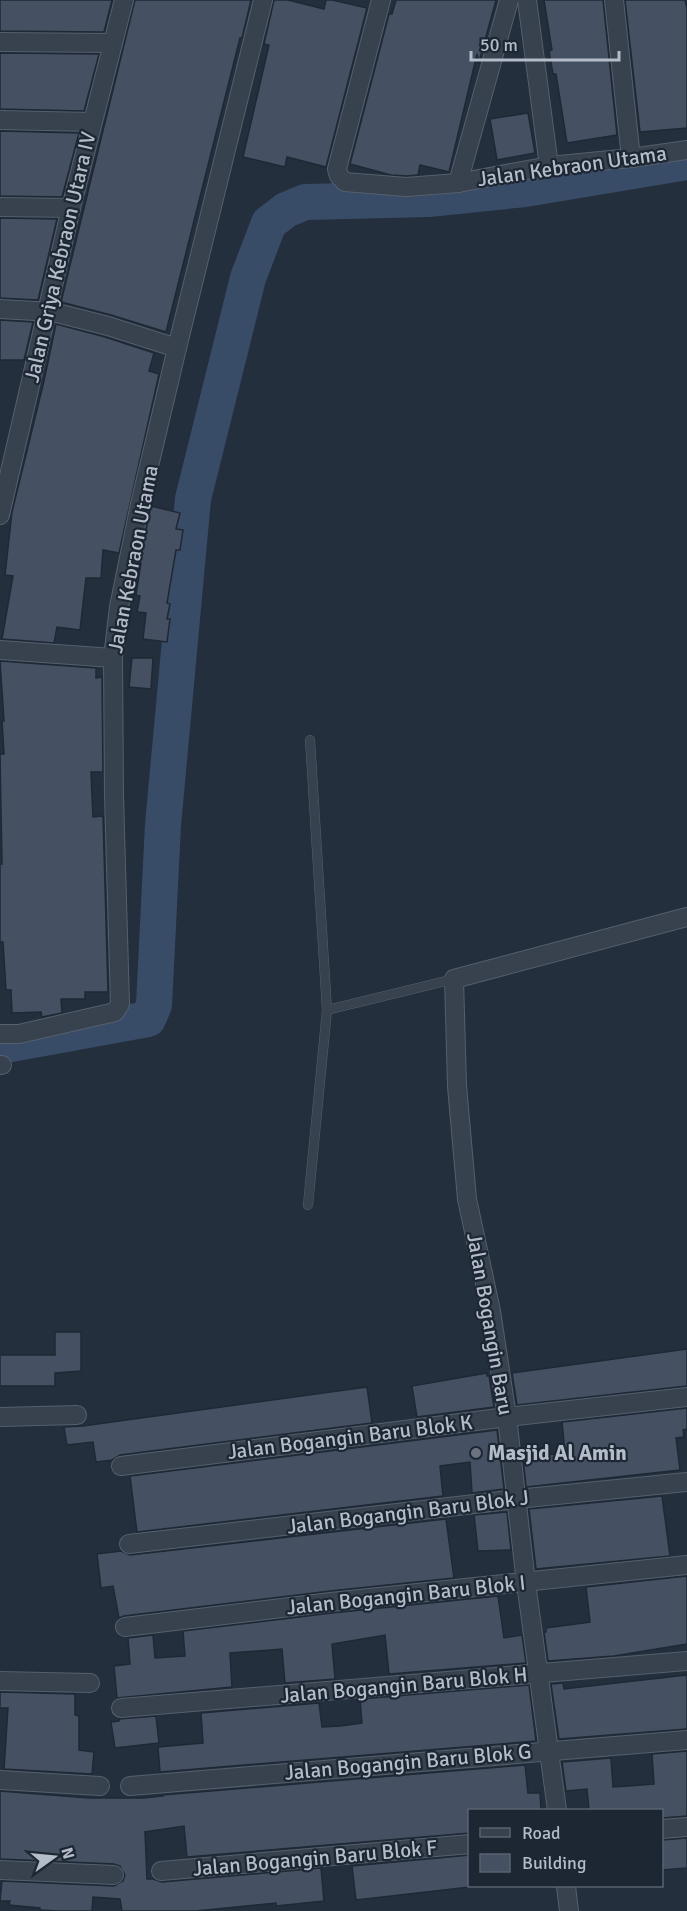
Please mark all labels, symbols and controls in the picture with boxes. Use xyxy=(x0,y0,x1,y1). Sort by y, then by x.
scale bar xyxy=(471,24,620,62)
text: 50 m xyxy=(480,34,518,56)
street label: Jalan Griya Kebraon Utara IV xyxy=(18,129,102,385)
street label: Jalan Kebraon Utama xyxy=(476,140,668,192)
street label: Jalan Kebraon Utama xyxy=(102,463,164,655)
street label: Jalan Bogangin Baru xyxy=(461,1231,519,1417)
street label: Jalan Bogangin Baru Blok K xyxy=(226,1409,474,1465)
place label: Masjid Al Amin xyxy=(488,1440,627,1466)
marker: Masjid Al Amin xyxy=(469,1446,483,1460)
street label: Jalan Bogangin Baru Blok J xyxy=(286,1484,530,1540)
street label: Jalan Bogangin Baru Blok I xyxy=(285,1570,527,1620)
street label: Jalan Bogangin Baru Blok H xyxy=(279,1661,529,1709)
street label: Jalan Bogangin Baru Blok G xyxy=(284,1738,532,1786)
legend xyxy=(468,1809,663,1887)
text: Road xyxy=(522,1822,561,1844)
north arrow xyxy=(24,1827,84,1887)
street label: Jalan Bogangin Baru Blok F xyxy=(192,1834,438,1882)
text: N xyxy=(56,1845,79,1861)
text: Building xyxy=(522,1852,586,1874)

